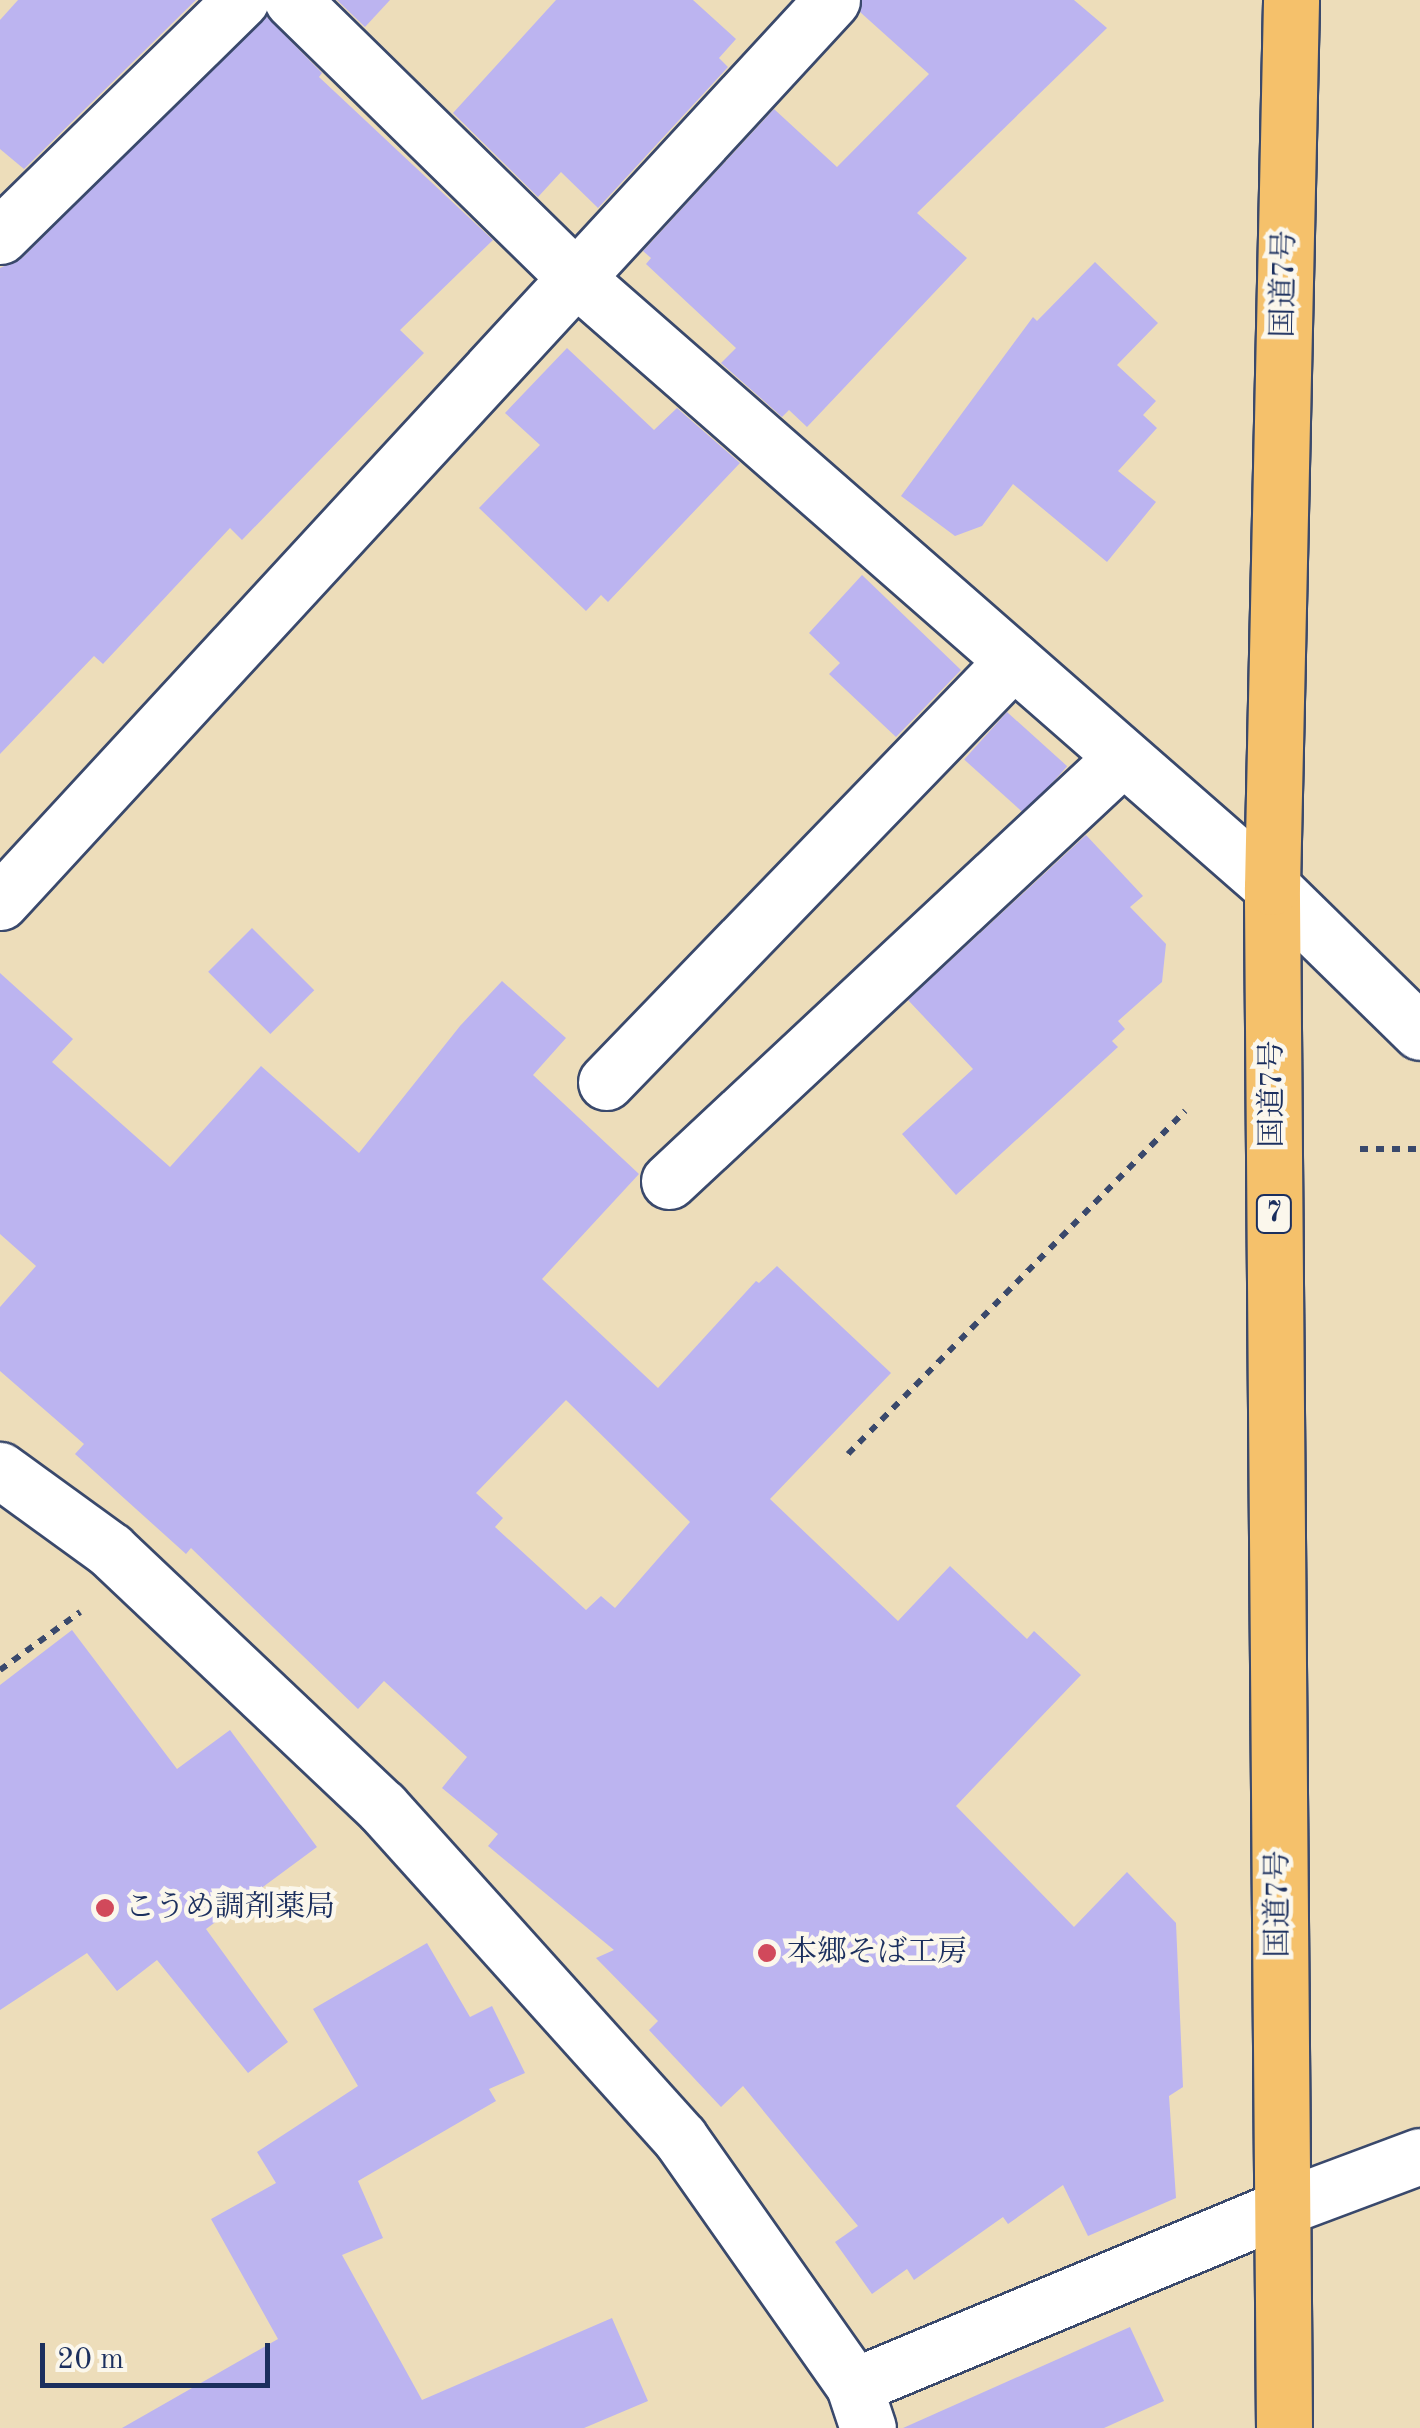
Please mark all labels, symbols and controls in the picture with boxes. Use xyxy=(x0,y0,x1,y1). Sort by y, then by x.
street label: 国道7号 xyxy=(1266,230,1304,338)
street label: 国道7号 xyxy=(1255,1040,1291,1148)
road number: 7 xyxy=(1254,1191,1294,1237)
street label: 国道7号 xyxy=(1261,1850,1297,1958)
place label: こうめ調剤薬局 xyxy=(125,1890,335,1926)
marker: こうめ調剤薬局 xyxy=(94,1897,116,1919)
place label: 本郷そば工房 xyxy=(787,1935,967,1971)
marker: 本郷そば工房 xyxy=(756,1942,778,1964)
scale bar xyxy=(45,2323,275,2385)
text: 20 m xyxy=(57,2345,124,2375)

